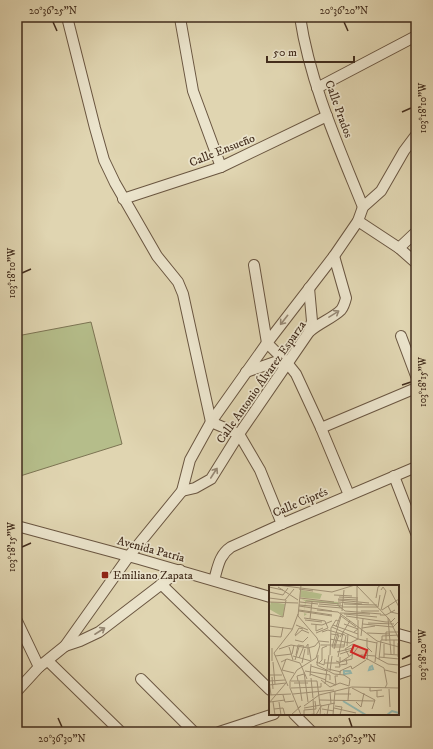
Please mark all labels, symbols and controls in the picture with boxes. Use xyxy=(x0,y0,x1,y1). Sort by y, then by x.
text: 20°36'25"N xyxy=(29,5,77,17)
text: 20°36'20"N xyxy=(320,5,368,17)
scale bar xyxy=(267,38,354,64)
text: 50 m xyxy=(273,45,297,60)
street label: Calle Prados xyxy=(321,78,356,140)
text: 103°18'10"W xyxy=(417,82,429,133)
street label: Calle Ensueño xyxy=(187,130,257,170)
text: 103°18'10"W xyxy=(6,247,18,298)
one-way arrow xyxy=(328,310,340,318)
one-way arrow xyxy=(280,315,289,326)
street label: Calle Antonio Álvarez Esparza xyxy=(213,317,310,446)
text: 103°18'15"W xyxy=(417,356,429,407)
one-way arrow xyxy=(211,467,219,479)
street label: Calle Ciprés xyxy=(270,484,330,521)
text: 103°18'15"W xyxy=(6,521,18,572)
street label: Avenida Patria xyxy=(115,533,187,566)
place label: Emiliano Zapata xyxy=(113,568,194,583)
marker: Emiliano Zapata xyxy=(100,570,110,580)
inset map xyxy=(269,585,399,715)
one-way arrow xyxy=(94,626,106,634)
text: 103°18'20"W xyxy=(417,628,429,681)
text: 20°36'30"N xyxy=(38,733,86,745)
text: 20°36'25"N xyxy=(328,733,376,745)

